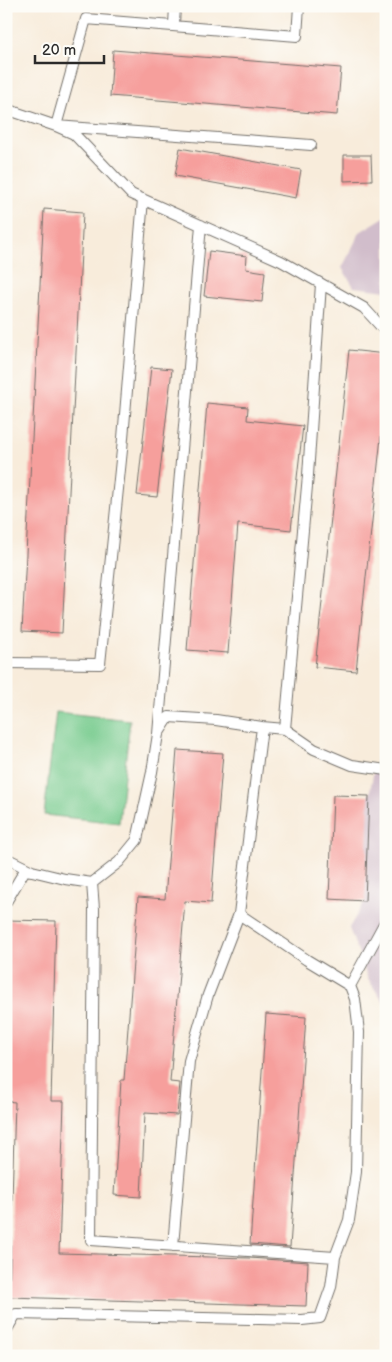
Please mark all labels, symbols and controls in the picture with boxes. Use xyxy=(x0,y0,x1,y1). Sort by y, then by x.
scale bar xyxy=(35,32,104,64)
text: 20 m xyxy=(42,41,76,60)

